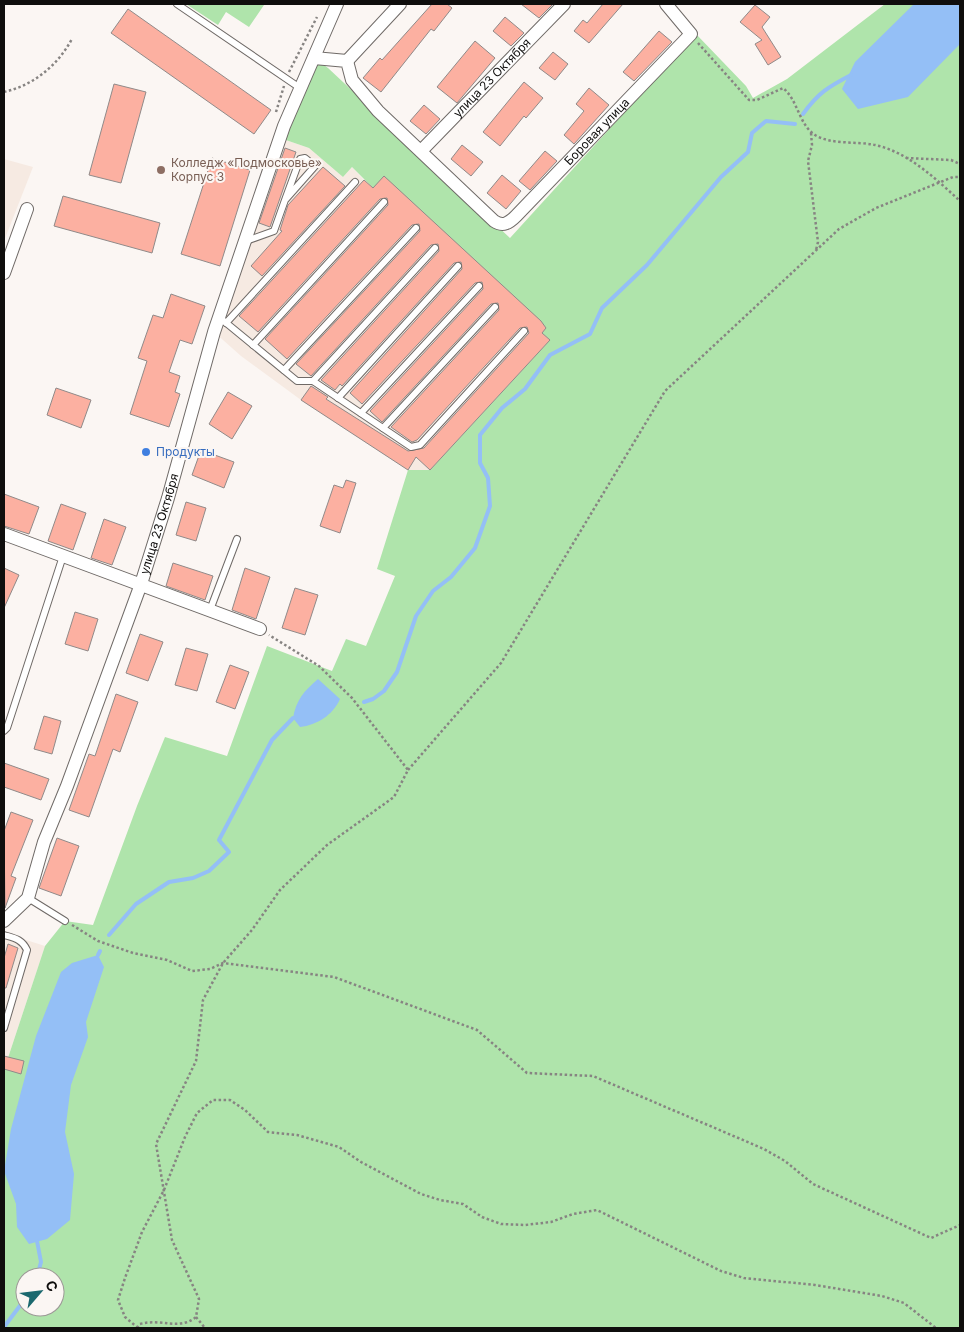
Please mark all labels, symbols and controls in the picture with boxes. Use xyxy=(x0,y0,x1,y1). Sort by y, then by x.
street label: улица 23 Октября xyxy=(450,35,534,120)
street label: Боровая улица xyxy=(561,95,632,168)
place label: Колледж «Подмосковье» Корпус 3 xyxy=(171,155,322,184)
marker: Колледж «Подмосковье» Корпус 3 xyxy=(155,164,167,176)
place label: Продукты xyxy=(156,444,215,459)
marker: Продукты xyxy=(140,446,152,458)
street label: улица 23 Октября xyxy=(137,472,181,576)
north arrow xyxy=(15,1267,65,1317)
text: С xyxy=(42,1277,62,1294)

